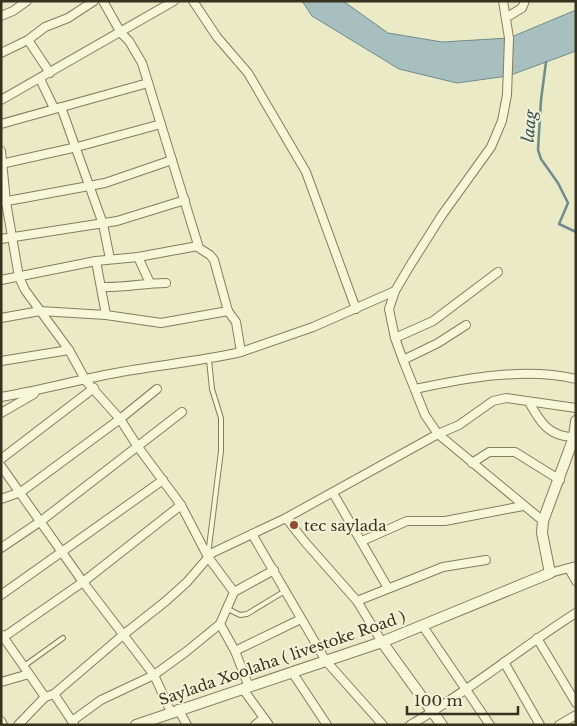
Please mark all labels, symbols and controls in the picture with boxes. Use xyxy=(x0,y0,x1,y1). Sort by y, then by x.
water label: laag xyxy=(518,108,540,143)
place label: tec saylada xyxy=(304,516,387,535)
marker: tec saylada xyxy=(288,519,300,531)
street label: Saylada Xoolaha ( livestoke Road ) xyxy=(156,607,408,709)
scale bar xyxy=(407,684,518,716)
text: 100 m xyxy=(414,691,463,710)

